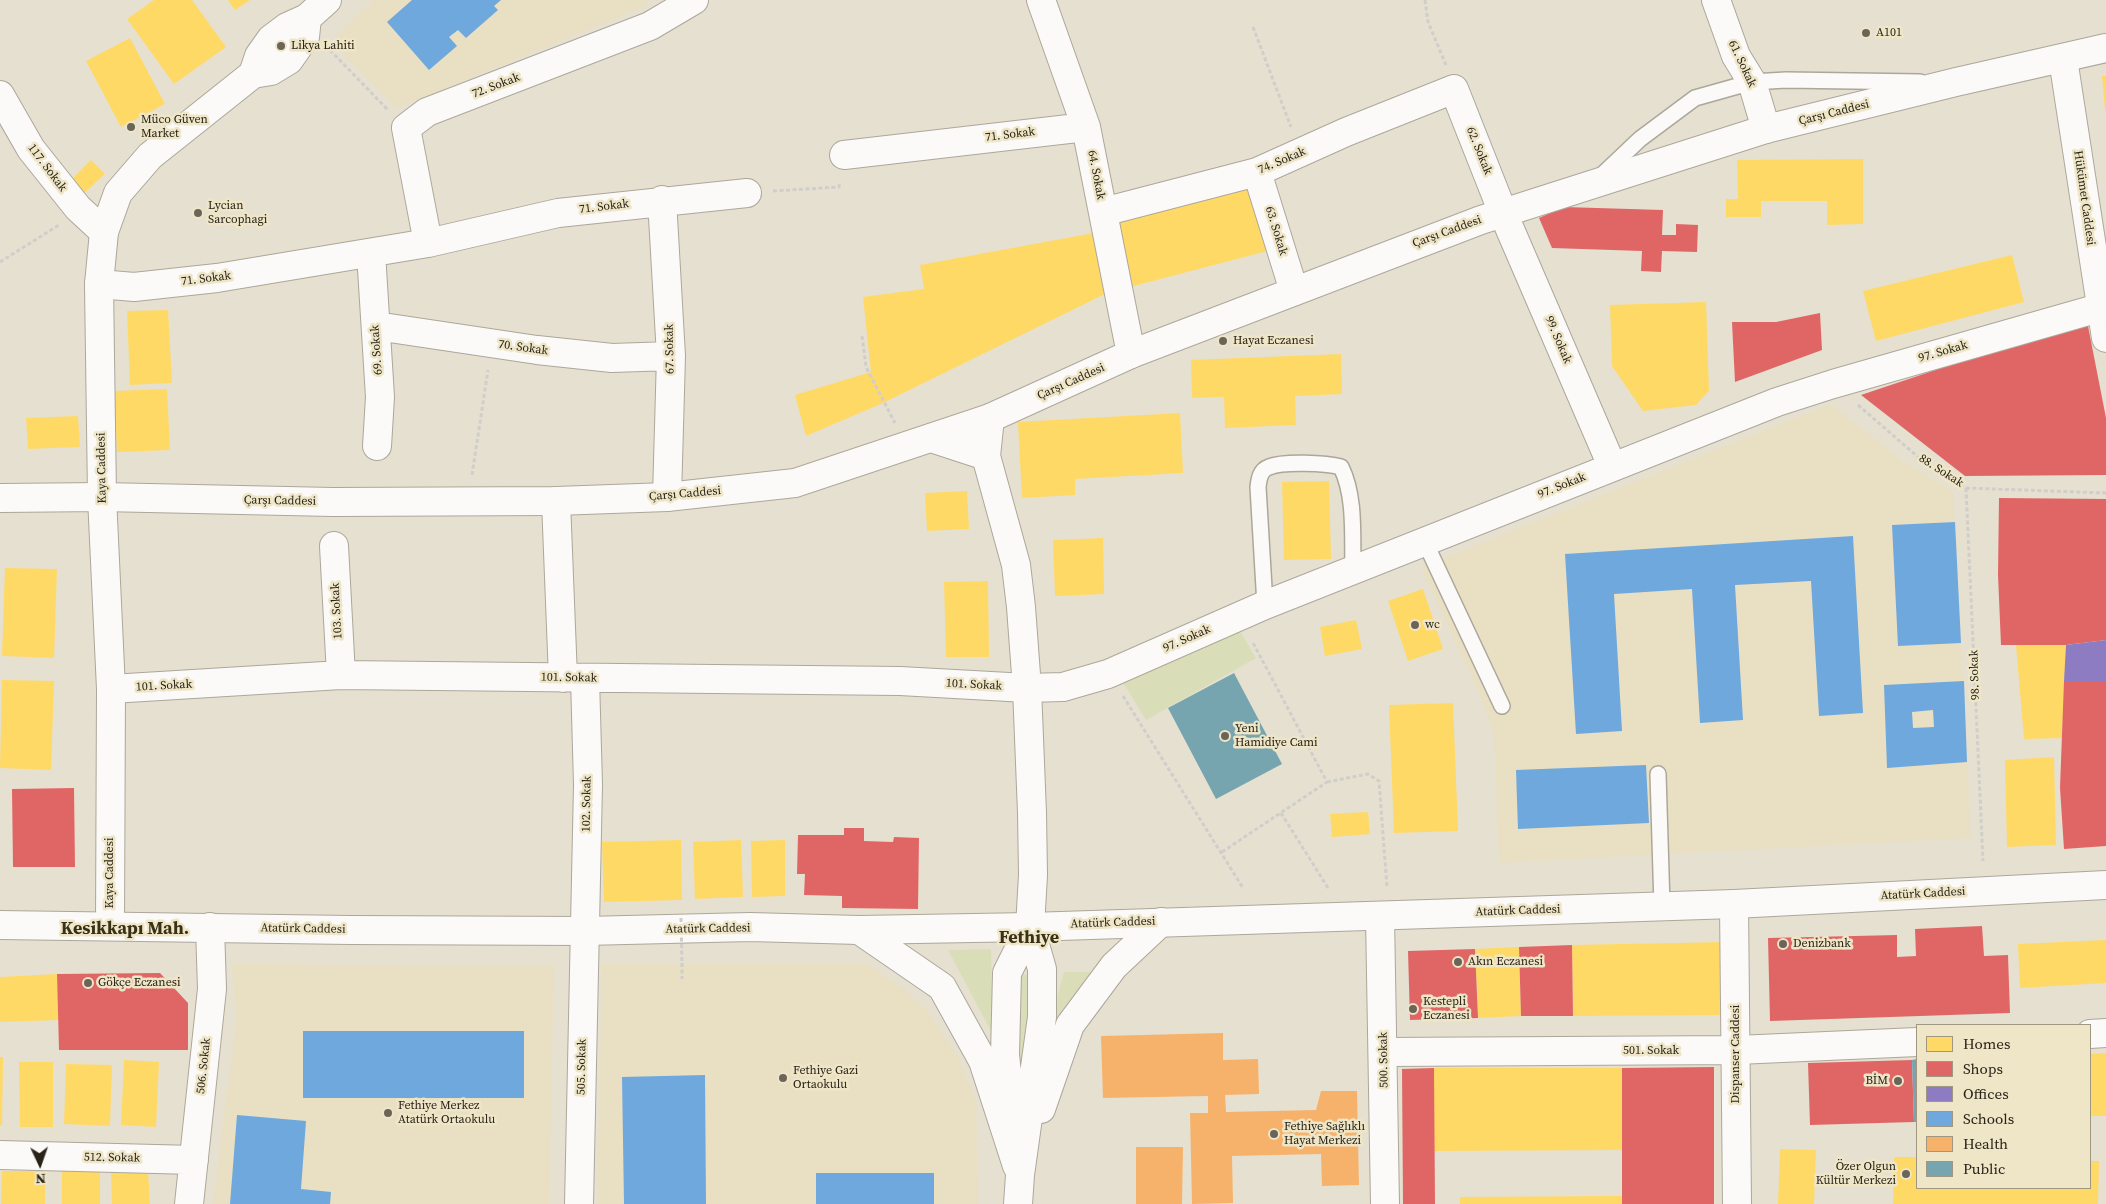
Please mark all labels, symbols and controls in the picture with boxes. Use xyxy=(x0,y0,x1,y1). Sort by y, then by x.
place label: A101 xyxy=(1876,26,1902,40)
marker: A101 xyxy=(1860,27,1872,39)
street label: 61. Sokak xyxy=(1725,38,1759,90)
place label: Likya Lahiti xyxy=(291,39,355,53)
marker: Likya Lahiti xyxy=(275,40,287,52)
street label: 72. Sokak xyxy=(470,70,522,102)
street label: Çarşı Caddesi xyxy=(1797,97,1871,129)
place label: Müco Güven Market xyxy=(141,113,208,141)
marker: Müco Güven Market xyxy=(125,121,137,133)
street label: 71. Sokak xyxy=(984,125,1036,145)
street label: 62. Sokak xyxy=(1463,125,1495,177)
street label: 117. Sokak xyxy=(24,141,70,195)
street label: 74. Sokak xyxy=(1256,145,1308,177)
street label: 64. Sokak xyxy=(1084,149,1108,201)
street label: Hükümet Caddesi xyxy=(2070,150,2098,246)
street label: 71. Sokak xyxy=(578,197,630,217)
place label: Lycian Sarcophagi xyxy=(208,199,267,227)
street label: 63. Sokak xyxy=(1262,205,1290,257)
marker: Lycian Sarcophagi xyxy=(192,207,204,219)
street label: Çarşı Caddesi xyxy=(1411,213,1483,251)
street label: 71. Sokak xyxy=(180,269,232,289)
street label: 99. Sokak xyxy=(1542,314,1574,366)
street label: 69. Sokak xyxy=(368,324,386,376)
street label: 67. Sokak xyxy=(662,324,678,374)
place label: Hayat Eczanesi xyxy=(1233,334,1314,348)
marker: Hayat Eczanesi xyxy=(1217,335,1229,347)
street label: 70. Sokak xyxy=(497,337,549,359)
street label: 97. Sokak xyxy=(1917,338,1969,366)
street label: Çarşı Caddesi xyxy=(1035,361,1107,403)
street label: Kaya Caddesi xyxy=(94,432,110,504)
street label: 88. Sokak xyxy=(1916,451,1966,491)
street label: 97. Sokak xyxy=(1536,470,1588,502)
street label: Çarşı Caddesi xyxy=(648,484,722,504)
street label: Çarşı Caddesi xyxy=(244,493,316,509)
street label: 103. Sokak xyxy=(328,583,346,639)
place label: wc xyxy=(1425,618,1440,632)
marker: wc xyxy=(1409,619,1421,631)
street label: 97. Sokak xyxy=(1161,622,1213,656)
street label: 98. Sokak xyxy=(1967,650,1983,700)
street label: 101. Sokak xyxy=(541,670,597,686)
street label: 101. Sokak xyxy=(946,676,1002,694)
street label: 101. Sokak xyxy=(136,677,192,695)
place label: Yeni Hamidiye Cami xyxy=(1235,722,1318,750)
marker: Yeni Hamidiye Cami xyxy=(1219,730,1231,742)
street label: 102. Sokak xyxy=(579,776,595,832)
street label: Kaya Caddesi xyxy=(103,838,117,908)
street label: Atatürk Caddesi xyxy=(1880,885,1966,903)
street label: Atatürk Caddesi xyxy=(1475,902,1561,920)
street label: Atatürk Caddesi xyxy=(1070,914,1156,932)
district label: Kesikkapı Mah. xyxy=(61,918,189,940)
street label: Atatürk Caddesi xyxy=(260,921,346,937)
street label: Atatürk Caddesi xyxy=(665,921,751,937)
district label: Fethiye xyxy=(999,927,1059,949)
place label: Denizbank xyxy=(1793,937,1851,951)
marker: Denizbank xyxy=(1777,938,1789,950)
place label: Akın Eczanesi xyxy=(1468,955,1543,969)
marker: Akın Eczanesi xyxy=(1452,956,1464,968)
place label: Gökçe Eczanesi xyxy=(98,976,181,990)
marker: Gökçe Eczanesi xyxy=(82,977,94,989)
place label: Kestepli Eczanesi xyxy=(1423,995,1470,1023)
marker: Kestepli Eczanesi xyxy=(1407,1003,1419,1015)
street label: Dispanser Caddesi xyxy=(1729,1005,1743,1103)
legend xyxy=(1916,1024,2091,1189)
street label: 500. Sokak xyxy=(1376,1032,1392,1088)
text: Homes xyxy=(1963,1033,2010,1054)
street label: 506. Sokak xyxy=(194,1037,214,1095)
street label: 505. Sokak xyxy=(574,1039,590,1095)
street label: 501. Sokak xyxy=(1623,1044,1679,1058)
text: Shops xyxy=(1963,1058,2003,1079)
place label: Fethiye Gazi Ortaokulu xyxy=(793,1064,858,1092)
marker: Fethiye Gazi Ortaokulu xyxy=(777,1072,789,1084)
place label: BİM xyxy=(1865,1074,1888,1088)
marker: BİM xyxy=(1892,1075,1904,1087)
text: Offices xyxy=(1963,1083,2009,1104)
place label: Fethiye Merkez Atatürk Ortaokulu xyxy=(398,1099,495,1127)
marker: Fethiye Merkez Atatürk Ortaokulu xyxy=(382,1107,394,1119)
text: Schools xyxy=(1963,1108,2014,1129)
place label: Fethiye Sağlıklı Hayat Merkezi xyxy=(1284,1120,1365,1148)
marker: Fethiye Sağlıklı Hayat Merkezi xyxy=(1268,1128,1280,1140)
text: Health xyxy=(1963,1133,2008,1154)
north arrow xyxy=(15,1139,65,1189)
street label: 512. Sokak xyxy=(84,1150,140,1166)
text: Public xyxy=(1963,1158,2005,1179)
place label: Özer Olgun Kültür Merkezi xyxy=(1816,1160,1896,1188)
marker: Özer Olgun Kültür Merkezi xyxy=(1900,1168,1912,1180)
text: N xyxy=(35,1169,46,1189)

